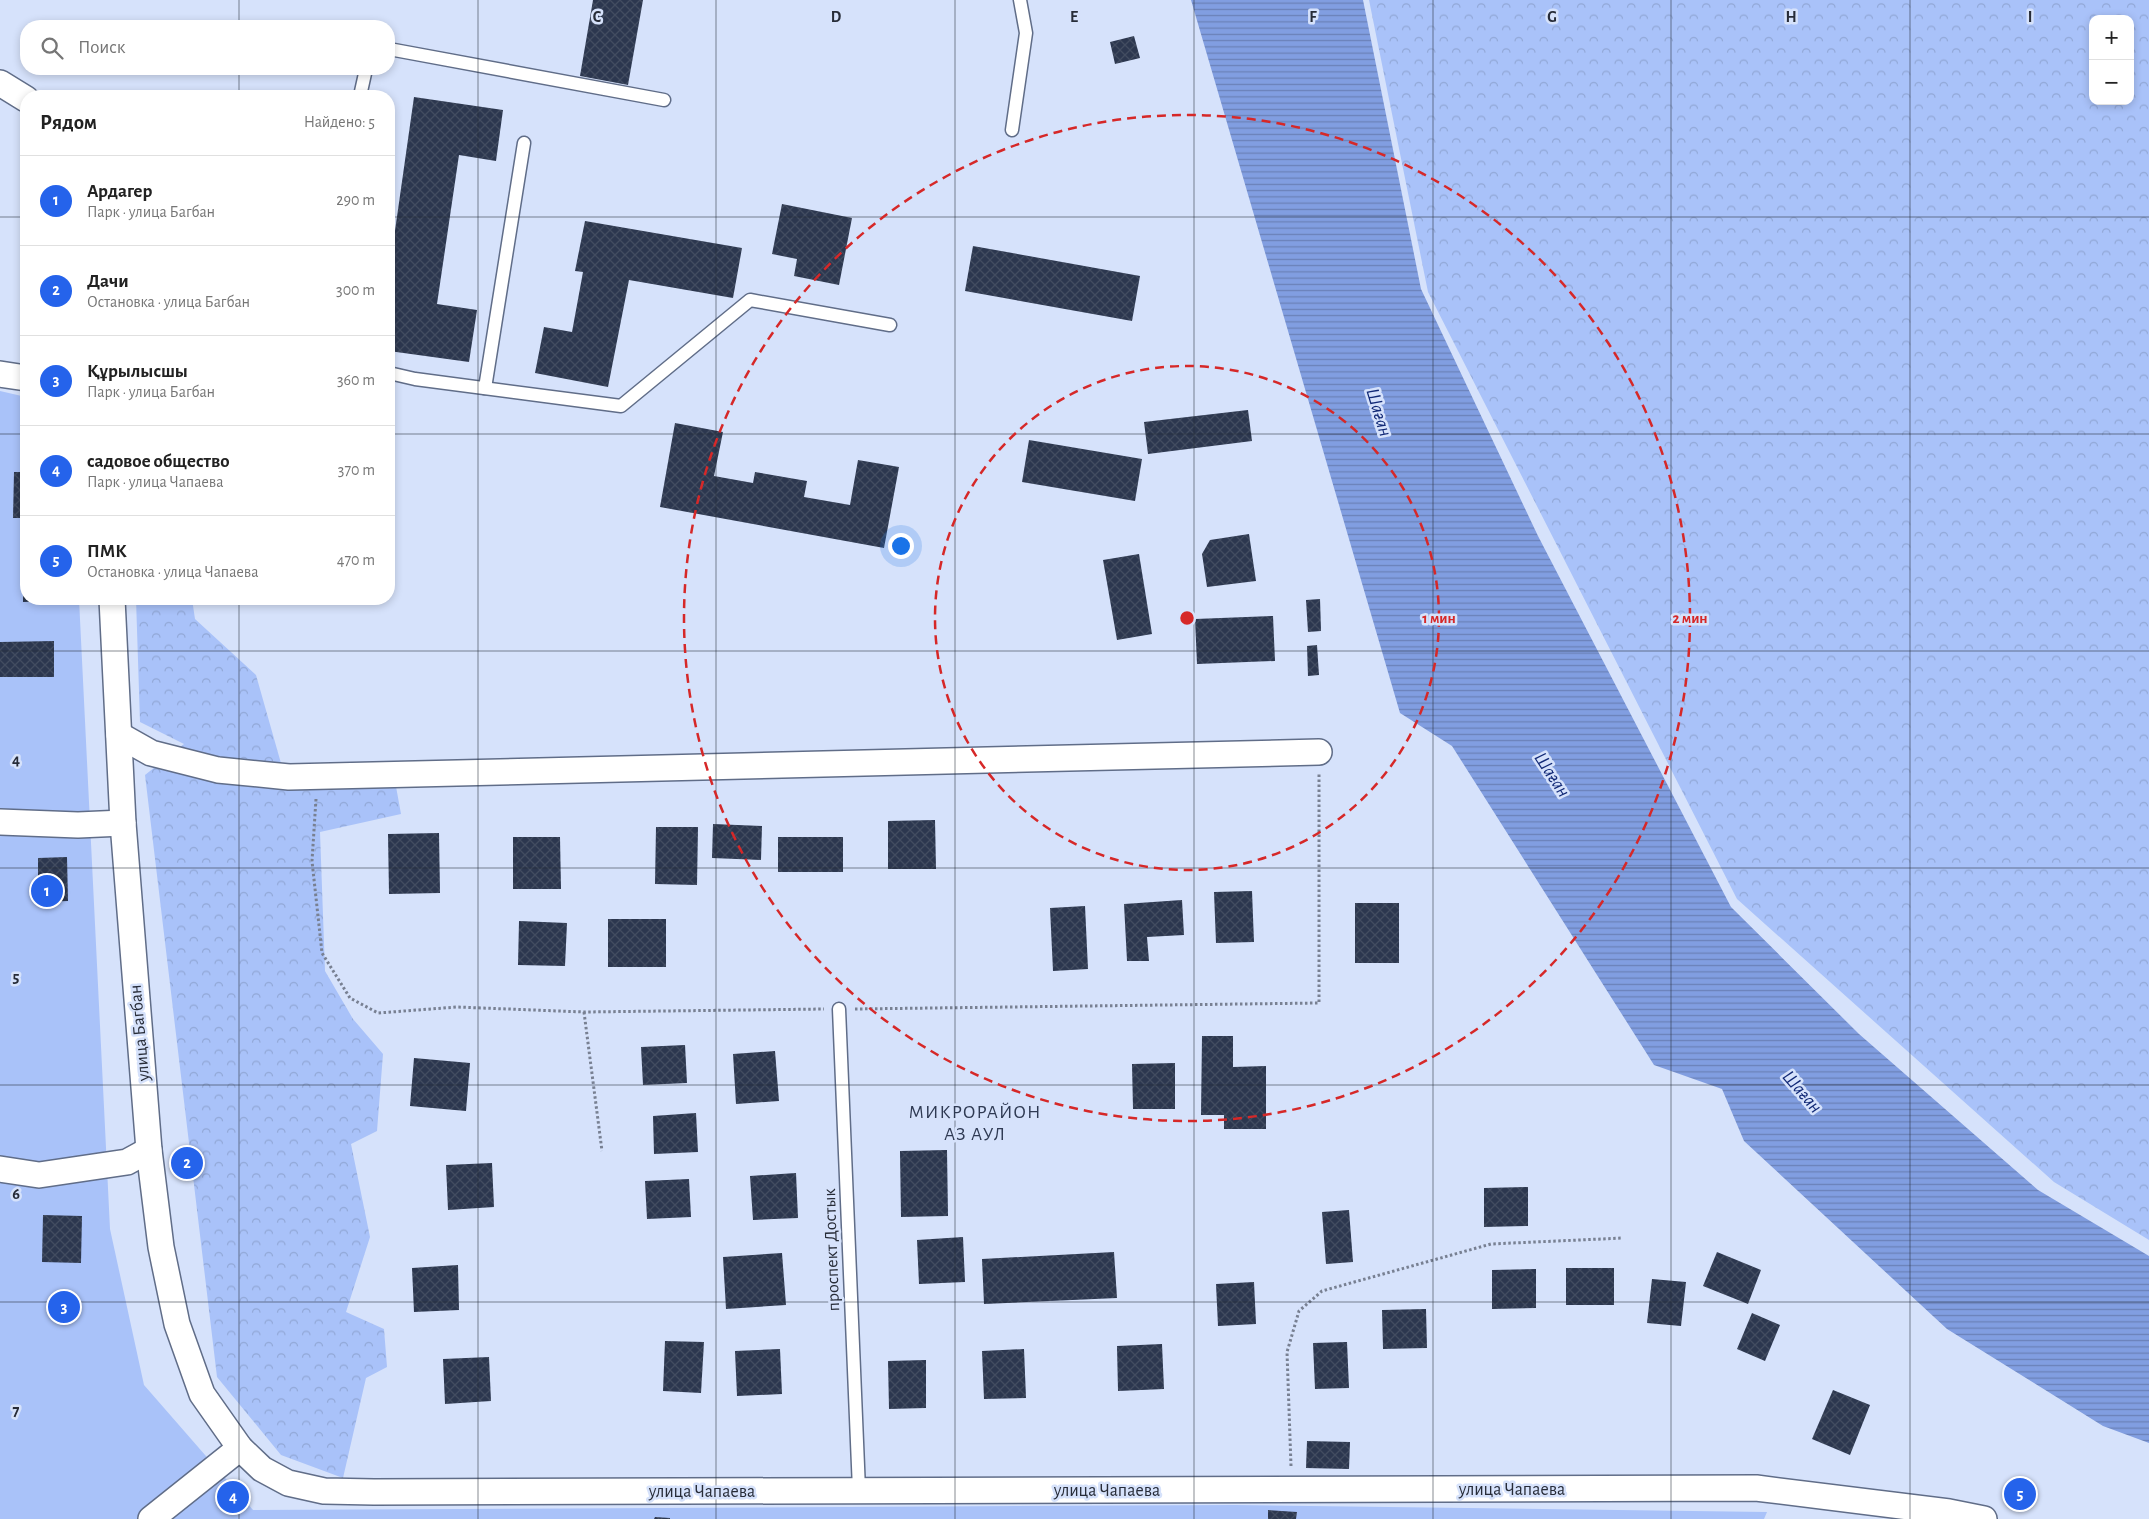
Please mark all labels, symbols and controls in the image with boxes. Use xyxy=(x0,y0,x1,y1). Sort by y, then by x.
text: C xyxy=(593,9,602,25)
text: D xyxy=(831,9,842,25)
text: E xyxy=(1070,9,1078,25)
text: F xyxy=(1309,9,1317,25)
text: G xyxy=(1547,9,1557,25)
text: H xyxy=(1785,9,1797,25)
text: I xyxy=(2028,9,2032,25)
map controls xyxy=(2089,15,2134,105)
button: + xyxy=(2089,15,2134,60)
search box xyxy=(20,20,395,75)
icon: search xyxy=(38,34,66,62)
text: Поиск xyxy=(78,38,125,57)
button: − xyxy=(2089,60,2134,105)
text: Рядом xyxy=(40,112,97,133)
text: Найдено: 5 xyxy=(304,114,375,130)
text: Ардагер xyxy=(87,182,152,201)
text: 1 xyxy=(53,192,59,208)
text: 290 m xyxy=(336,192,375,208)
text: Парк · улица Багбан xyxy=(87,204,215,220)
text: Дачи xyxy=(87,272,129,291)
text: 2 xyxy=(52,282,60,298)
text: 300 m xyxy=(336,282,375,298)
text: Остановка · улица Багбан xyxy=(87,294,250,310)
text: Құрылысшы xyxy=(87,362,188,381)
text: 3 xyxy=(53,372,59,388)
text: 360 m xyxy=(337,372,375,388)
text: Парк · улица Багбан xyxy=(87,384,215,400)
water label: Шаған xyxy=(1362,386,1395,439)
text: садовое общество xyxy=(87,452,230,471)
text: 4 xyxy=(52,462,60,478)
text: 370 m xyxy=(338,462,375,478)
text: Парк · улица Чапаева xyxy=(87,474,224,490)
your location xyxy=(888,533,914,559)
text: ПМК xyxy=(87,542,127,561)
text: 5 xyxy=(53,552,59,568)
text: 470 m xyxy=(337,552,375,568)
text: Остановка · улица Чапаева xyxy=(87,564,259,580)
centre of rings xyxy=(1178,609,1196,627)
text: 1 мин xyxy=(1422,611,1456,626)
text: 2 мин xyxy=(1672,611,1708,626)
water label: Шаған xyxy=(1530,749,1573,801)
text: 4 xyxy=(12,752,20,768)
pin: 1 xyxy=(31,872,63,910)
text: 5 xyxy=(13,969,20,985)
street label: улица Багбан xyxy=(126,984,153,1083)
water label: Шаған xyxy=(1779,1067,1825,1117)
district label: МИКРОРАЙОН АЗ АУЛ xyxy=(909,1102,1041,1144)
pin: 2 xyxy=(171,1144,203,1182)
text: 6 xyxy=(12,1186,20,1202)
street label: проспект Достык xyxy=(821,1187,843,1312)
pin: 3 xyxy=(48,1288,80,1326)
text: 7 xyxy=(13,1403,20,1419)
pin: 5 xyxy=(2004,1475,2036,1513)
pin: 4 xyxy=(217,1478,249,1516)
street label: улица Чапаева xyxy=(1458,1481,1565,1499)
street label: улица Чапаева xyxy=(1053,1482,1160,1500)
street label: улица Чапаева xyxy=(648,1483,755,1501)

